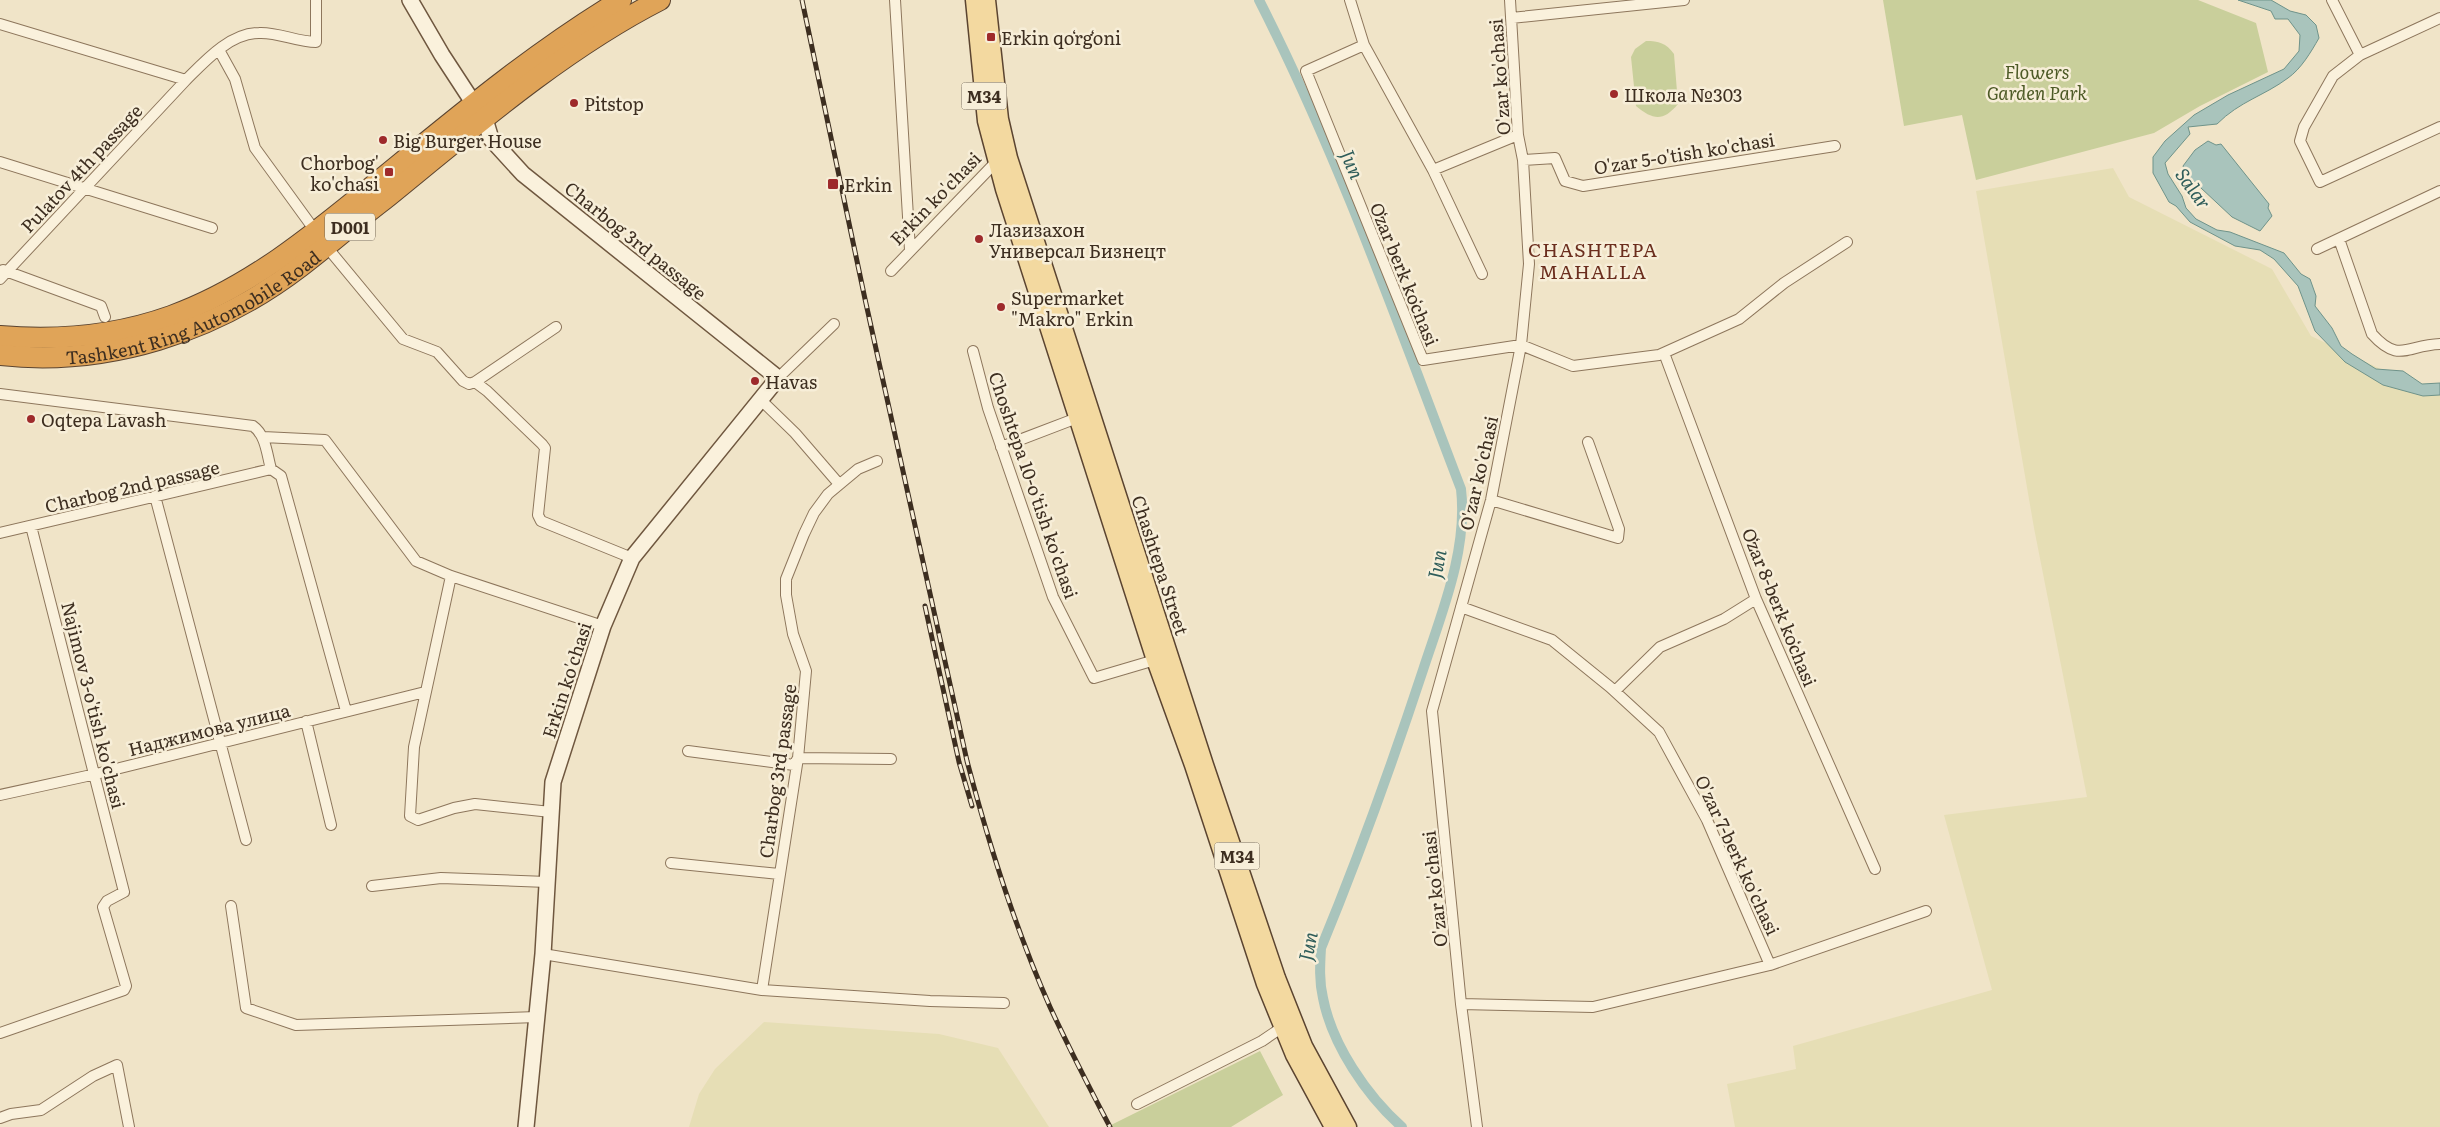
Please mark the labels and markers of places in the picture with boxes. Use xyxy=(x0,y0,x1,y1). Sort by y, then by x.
place label: Erkin qoʻrgʻoni xyxy=(1001,24,1121,51)
marker: Erkin qoʻrgʻoni xyxy=(985,31,997,43)
place label: Школа №303 xyxy=(1624,81,1743,108)
marker: Школа №303 xyxy=(1608,88,1620,100)
place label: Pitstop xyxy=(584,90,644,117)
marker: Pitstop xyxy=(568,97,580,109)
place label: Big Burger House xyxy=(393,127,542,154)
marker: Big Burger House xyxy=(377,134,389,146)
place label: Chorbog' ko'chasi xyxy=(301,149,379,197)
marker: Chorbog' ko'chasi xyxy=(383,166,395,178)
place label: Erkin xyxy=(844,171,893,198)
marker: Erkin xyxy=(826,177,840,191)
place label: Лазизахон Универсал Бизнецт xyxy=(989,216,1166,264)
marker: Лазизахон Универсал Бизнецт xyxy=(973,233,985,245)
place label: Supermarket "Makro" Erkin xyxy=(1011,284,1134,332)
marker: Supermarket "Makro" Erkin xyxy=(995,301,1007,313)
place label: Havas xyxy=(765,368,817,395)
marker: Havas xyxy=(749,375,761,387)
place label: Oqtepa Lavash xyxy=(41,406,166,433)
marker: Oqtepa Lavash xyxy=(25,413,37,425)

